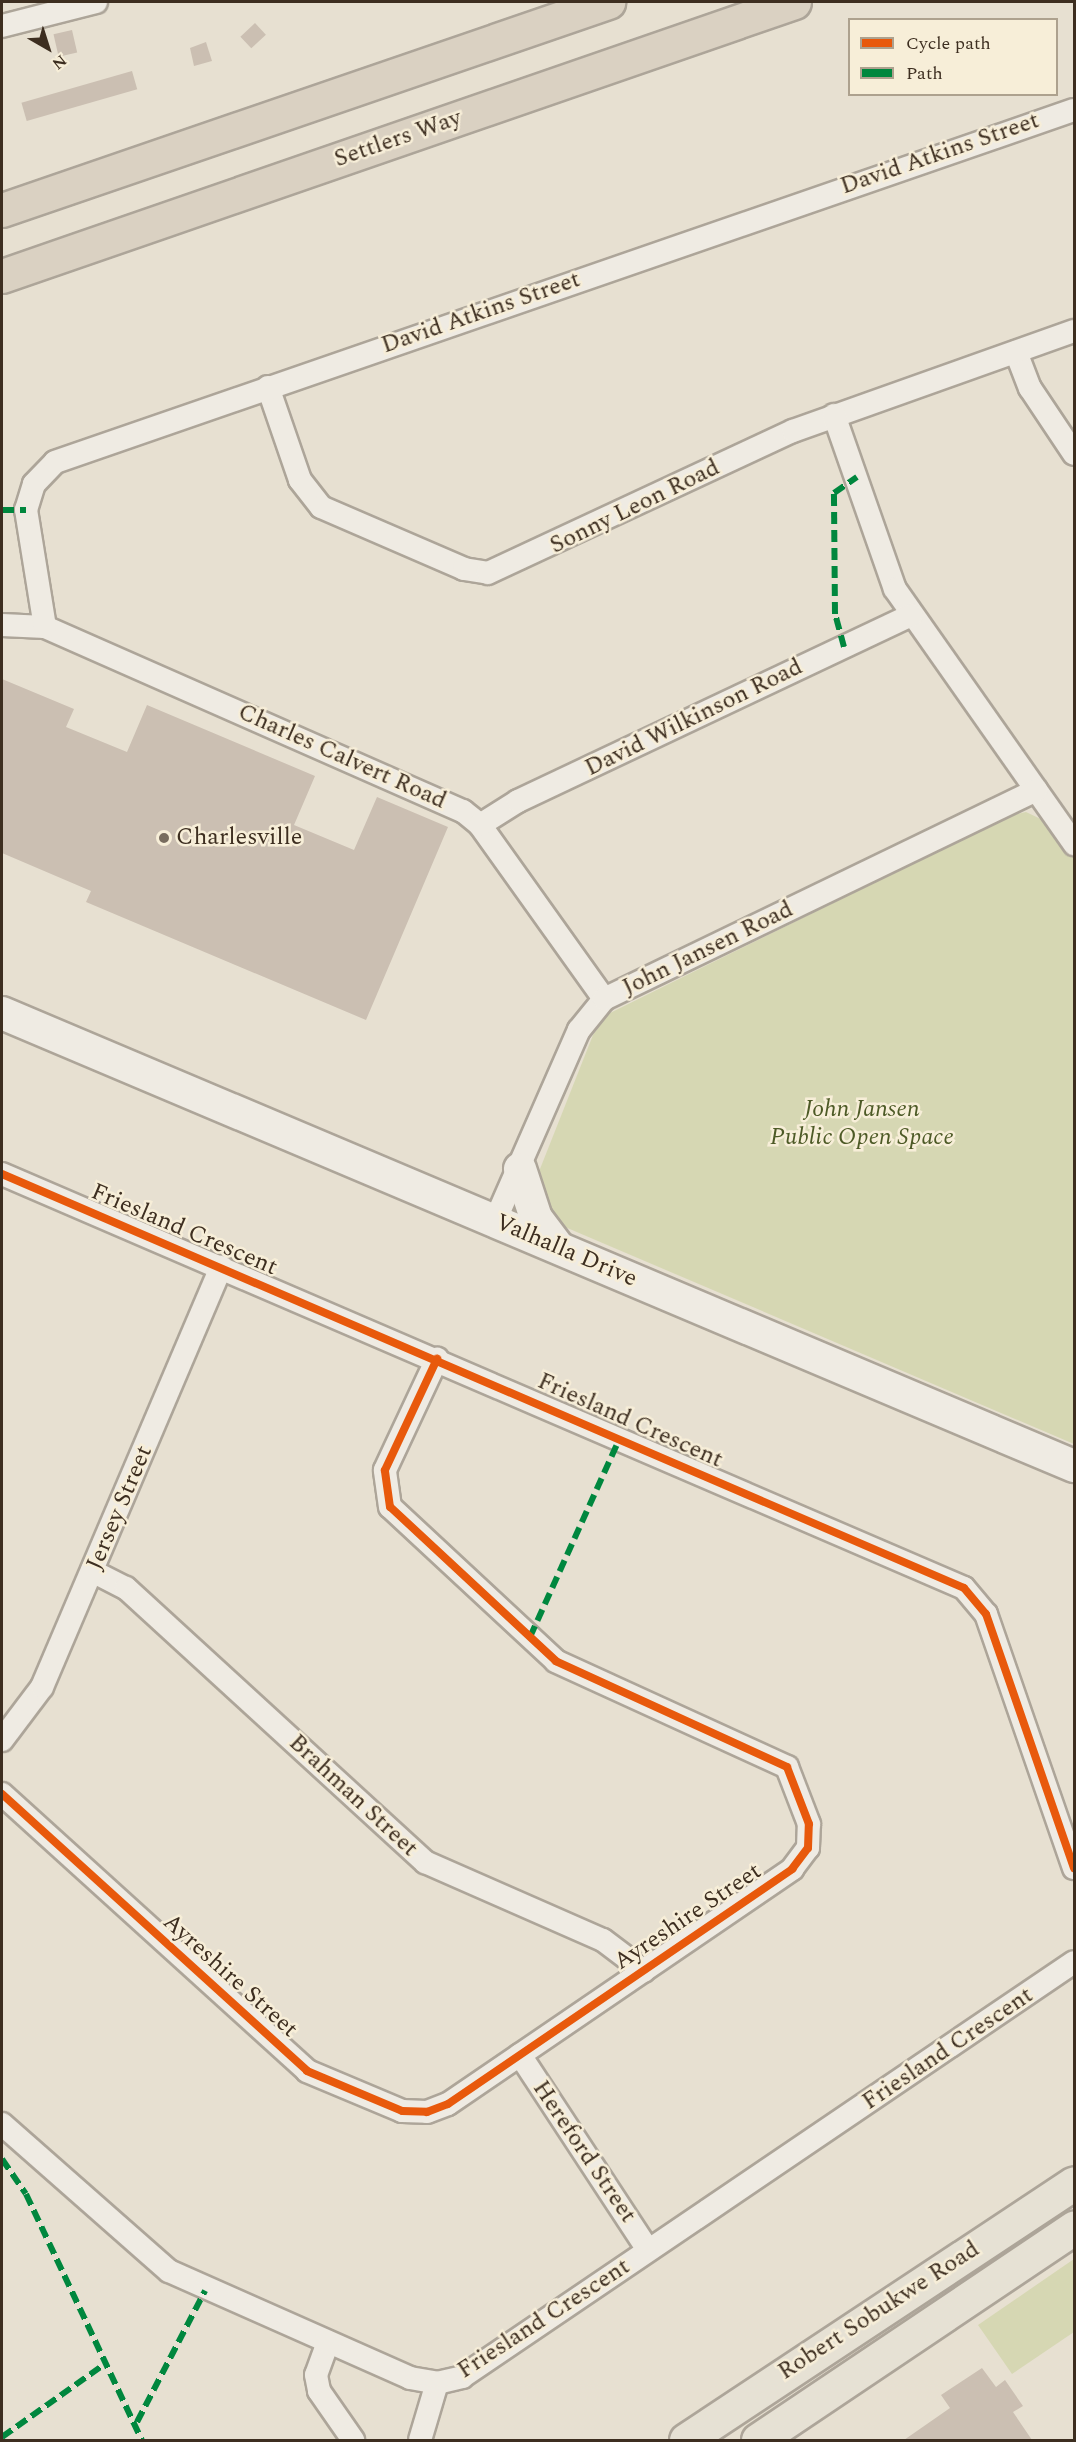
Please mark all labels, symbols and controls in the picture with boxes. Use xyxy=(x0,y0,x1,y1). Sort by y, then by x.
north arrow xyxy=(18,18,78,78)
legend xyxy=(848,18,1058,96)
text: Cycle path xyxy=(906,30,991,57)
text: N xyxy=(47,49,72,75)
text: Path xyxy=(906,60,943,87)
street label: Settlers Way xyxy=(331,104,465,174)
street label: David Atkins Street xyxy=(837,106,1043,202)
street label: David Atkins Street xyxy=(378,265,584,361)
street label: Sonny Leon Road xyxy=(545,453,725,561)
street label: David Wilkinson Road xyxy=(581,653,807,783)
street label: Charles Calvert Road xyxy=(233,698,451,816)
place label: Charlesville xyxy=(176,824,302,852)
marker: Charlesville xyxy=(157,831,171,845)
street label: John Jansen Road xyxy=(618,895,798,1003)
park label: John Jansen Public Open Space xyxy=(770,1096,954,1152)
street label: Friesland Crescent xyxy=(86,1178,282,1282)
street label: Valhalla Drive xyxy=(491,1208,641,1294)
street label: Friesland Crescent xyxy=(533,1367,727,1475)
street label: Jersey Street xyxy=(81,1441,159,1575)
street label: Brahman Street xyxy=(282,1729,424,1863)
street label: Ayreshire Street xyxy=(609,1857,767,1977)
street label: Ayreshire Street xyxy=(157,1908,303,2044)
street label: Friesland Crescent xyxy=(857,1981,1039,2117)
street label: Hereford Street xyxy=(526,2075,642,2229)
street label: Robert Sobukwe Road xyxy=(773,2235,985,2387)
street label: Friesland Crescent xyxy=(452,2253,636,2385)

